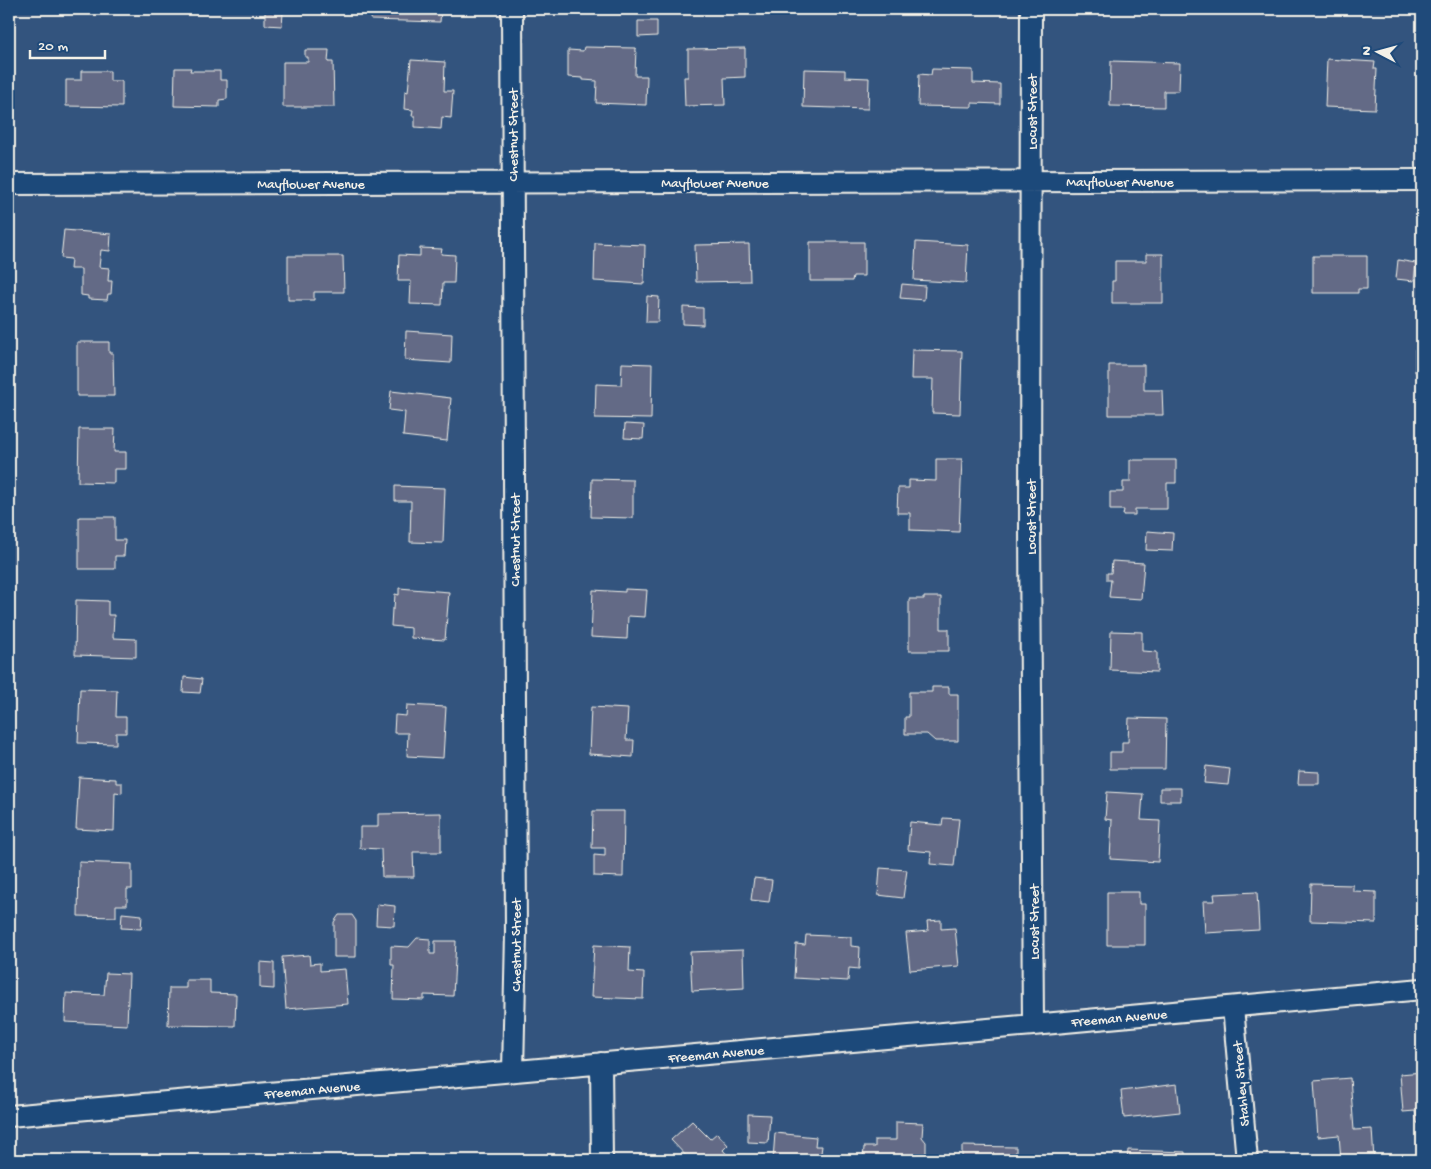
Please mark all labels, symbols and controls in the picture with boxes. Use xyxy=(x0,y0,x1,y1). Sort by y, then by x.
scale bar xyxy=(30,28,105,60)
north arrow xyxy=(1354,28,1404,78)
text: 20 m xyxy=(38,38,68,56)
text: N xyxy=(1359,45,1376,56)
street label: Locust Street xyxy=(1025,73,1042,150)
street label: Chestnut Street xyxy=(506,87,523,181)
street label: Mayflower Avenue xyxy=(1066,175,1174,192)
street label: Mayflower Avenue xyxy=(661,176,769,193)
street label: Mayflower Avenue xyxy=(257,177,365,194)
street label: Locust Street xyxy=(1024,478,1041,555)
street label: Chestnut Street xyxy=(508,492,525,586)
street label: Locust Street xyxy=(1027,883,1044,960)
street label: Chestnut Street xyxy=(509,897,526,991)
street label: Freeman Avenue xyxy=(1069,1007,1169,1032)
street label: Stahley Street xyxy=(1230,1039,1255,1127)
street label: Freeman Avenue xyxy=(666,1043,766,1068)
street label: Freeman Avenue xyxy=(262,1079,362,1104)

